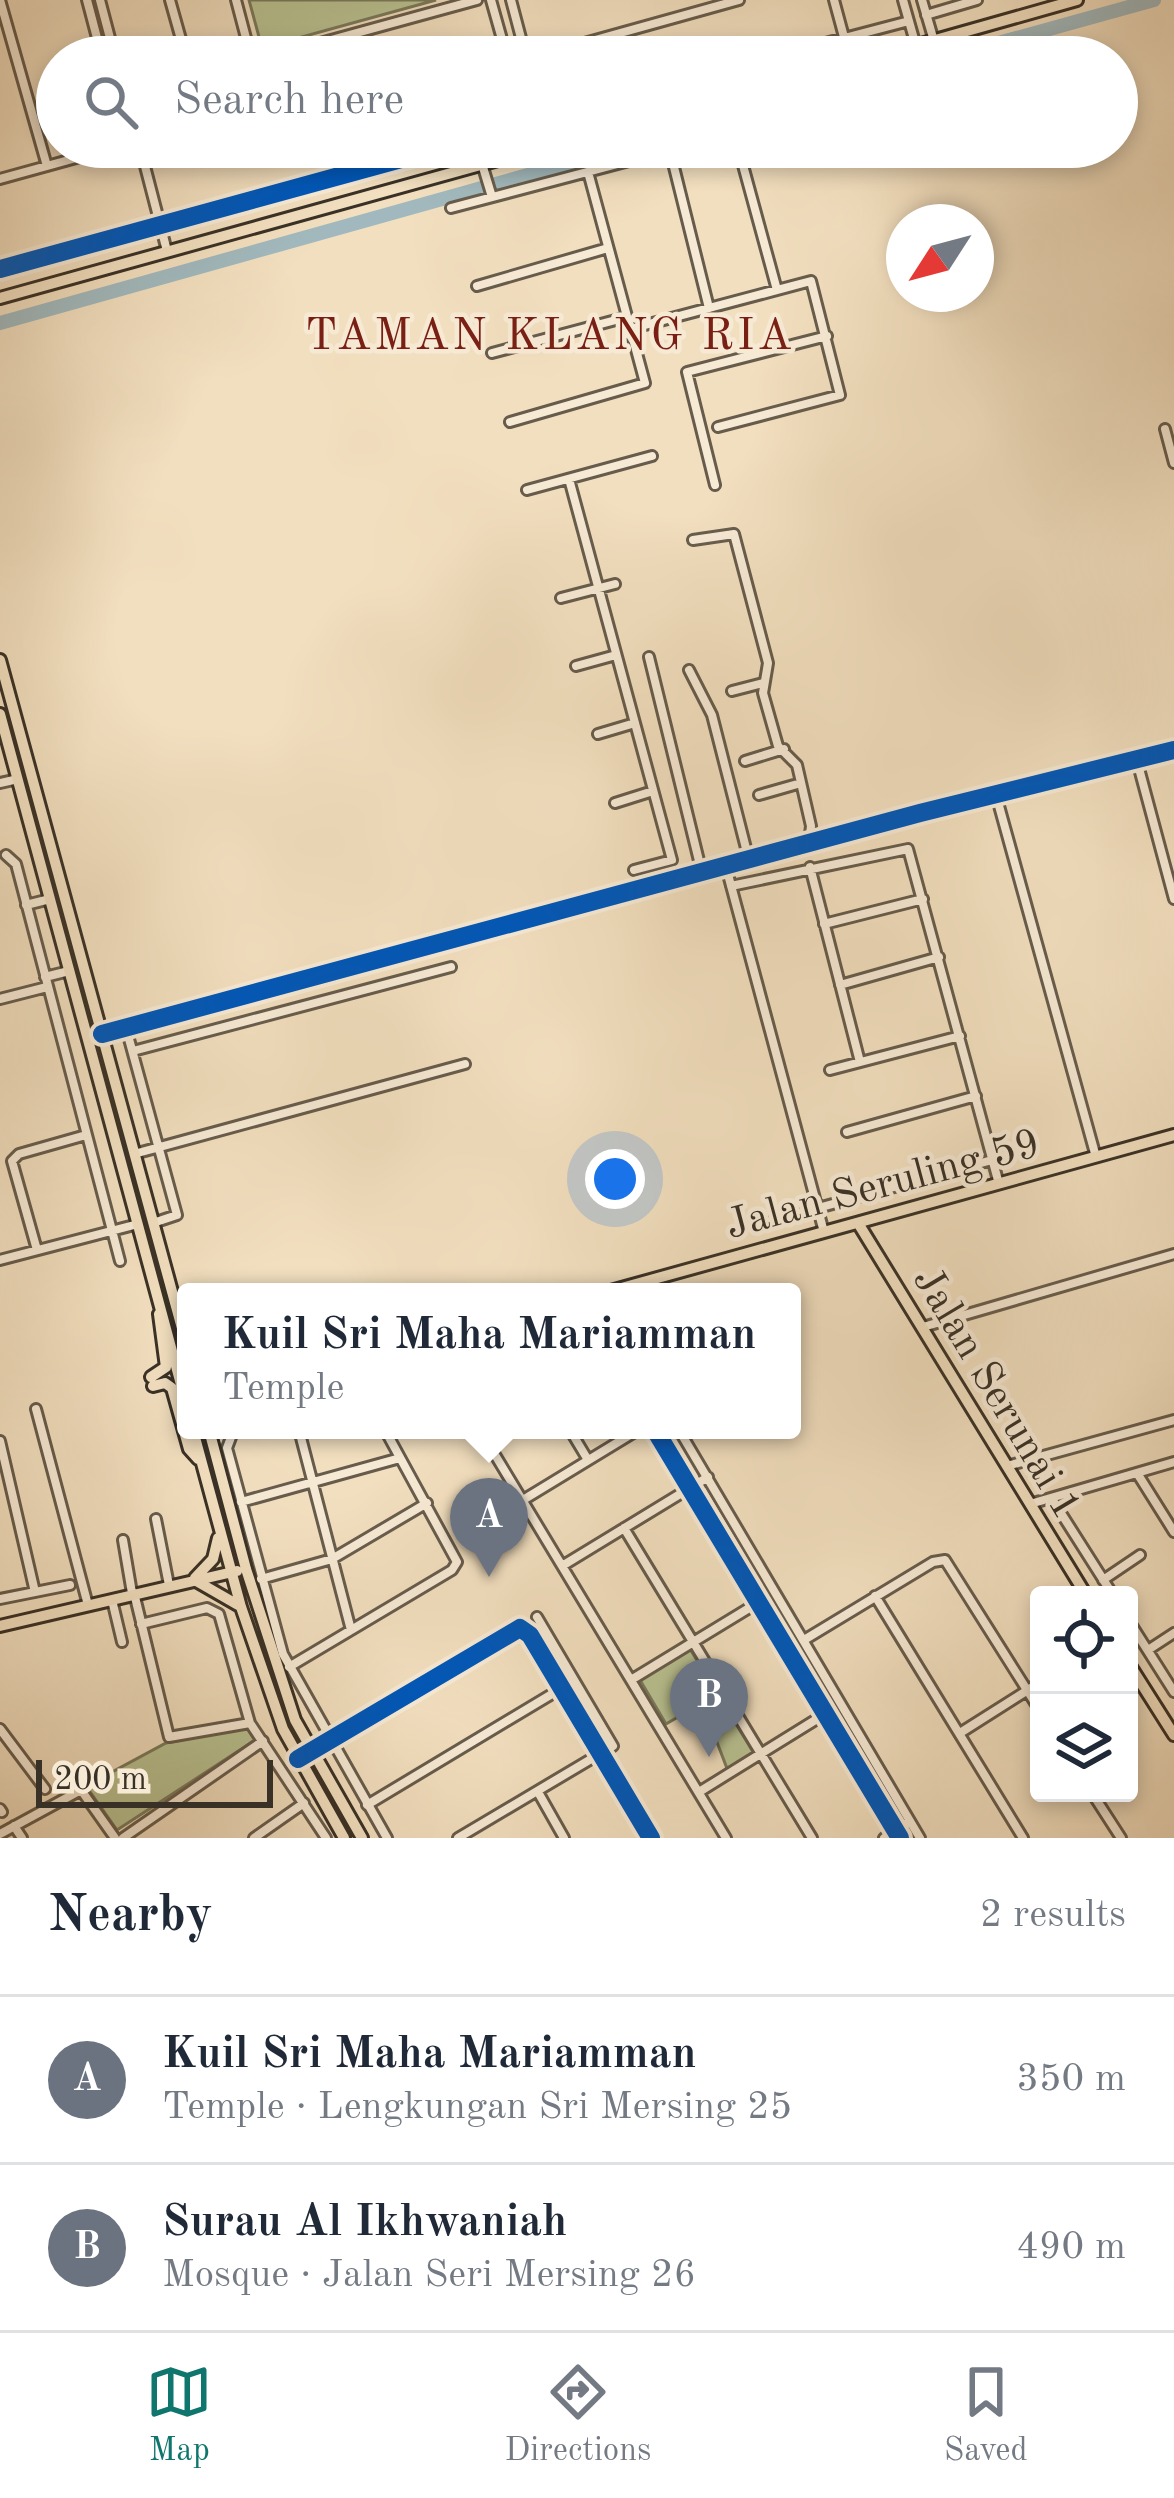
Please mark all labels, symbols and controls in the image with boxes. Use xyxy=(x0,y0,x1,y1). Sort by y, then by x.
search box xyxy=(36,36,1138,168)
icon: search xyxy=(78,69,144,135)
text: Search here xyxy=(174,79,404,124)
north arrow xyxy=(886,204,994,312)
district label: TAMAN KLANG RIA xyxy=(305,315,795,360)
street label: Jalan Seruling 59 xyxy=(721,1124,1045,1248)
your location xyxy=(585,1149,645,1209)
street label: Jalan Serunai 1 xyxy=(904,1261,1087,1527)
popup xyxy=(177,1283,801,1439)
text: Kuil Sri Maha Mariamman xyxy=(222,1314,756,1359)
text: Temple xyxy=(222,1369,344,1408)
pin: A xyxy=(450,1478,528,1577)
map controls xyxy=(1030,1586,1138,1802)
button: locate xyxy=(1030,1586,1138,1694)
pin: B xyxy=(670,1658,748,1757)
button: layers xyxy=(1030,1694,1138,1802)
scale bar xyxy=(36,1754,273,1807)
text: 200 m xyxy=(54,1764,147,1797)
text: Nearby xyxy=(48,1891,213,1942)
text: 2 results xyxy=(980,1896,1126,1935)
text: Kuil Sri Maha Mariamman xyxy=(162,2033,697,2078)
text: A xyxy=(72,2060,102,2099)
text: 350 m xyxy=(1016,2060,1126,2099)
text: Temple · Lengkungan Sri Mersing 25 xyxy=(162,2088,792,2127)
text: Surau Al Ikhwaniah xyxy=(162,2201,567,2246)
text: B xyxy=(73,2228,101,2267)
text: 490 m xyxy=(1016,2228,1126,2267)
text: Mosque · Jalan Seri Mersing 26 xyxy=(162,2256,696,2295)
tab: Map xyxy=(146,2359,212,2472)
tab: Directions xyxy=(505,2359,651,2472)
tab: Saved xyxy=(944,2359,1028,2472)

